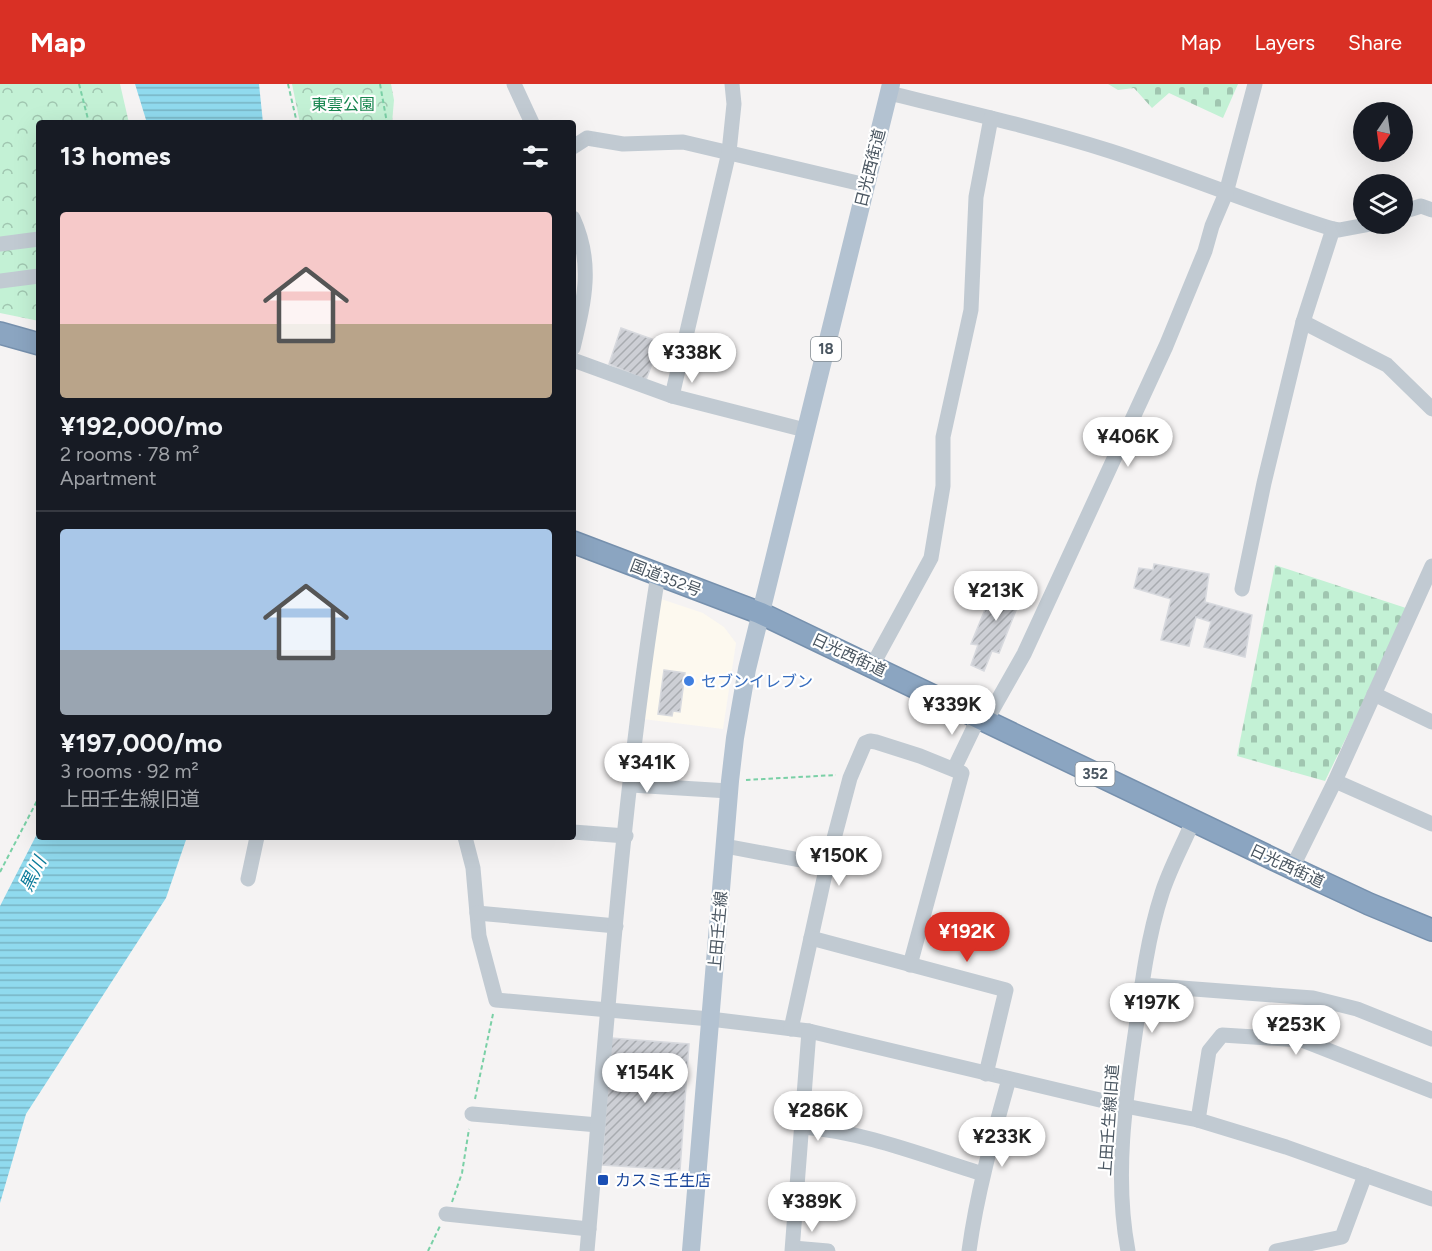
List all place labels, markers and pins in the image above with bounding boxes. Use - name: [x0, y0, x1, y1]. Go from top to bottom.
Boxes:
- pin: ¥338K: [650, 333, 734, 384]
- pin: ¥406K: [1086, 417, 1170, 468]
- pin: ¥213K: [954, 571, 1038, 622]
- place label: セブンイレブン: [701, 672, 813, 691]
- marker: セブンイレブン: [682, 674, 696, 688]
- pin: ¥339K: [910, 685, 994, 736]
- pin: ¥341K: [605, 743, 689, 794]
- pin: ¥150K: [797, 836, 881, 887]
- pin: ¥192K: [925, 912, 1009, 963]
- pin: ¥197K: [1110, 983, 1194, 1034]
- pin: ¥253K: [1254, 1005, 1338, 1056]
- pin: ¥154K: [603, 1053, 687, 1104]
- pin: ¥286K: [776, 1091, 860, 1142]
- pin: ¥233K: [960, 1117, 1044, 1168]
- place label: カスミ壬生店: [615, 1171, 711, 1190]
- marker: カスミ壬生店: [596, 1173, 610, 1187]
- pin: ¥389K: [770, 1182, 854, 1233]

